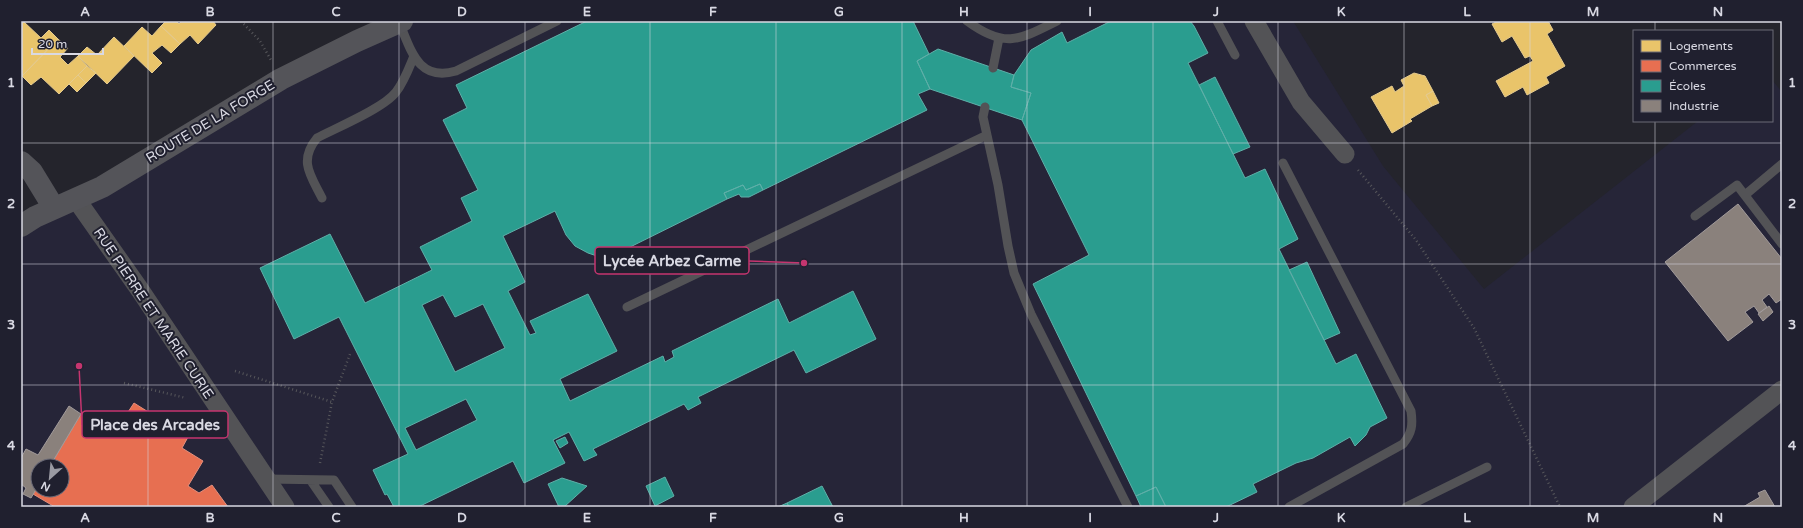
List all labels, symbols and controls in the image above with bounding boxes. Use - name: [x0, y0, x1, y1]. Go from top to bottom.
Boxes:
- text: A: [80, 4, 90, 20]
- text: B: [205, 4, 215, 20]
- text: C: [331, 4, 341, 20]
- text: D: [457, 4, 467, 20]
- text: E: [583, 4, 591, 20]
- text: F: [709, 4, 717, 20]
- text: G: [834, 4, 844, 20]
- text: H: [959, 4, 969, 20]
- text: I: [1088, 4, 1092, 20]
- text: J: [1212, 4, 1219, 20]
- text: K: [1337, 4, 1346, 20]
- text: L: [1463, 4, 1471, 20]
- text: M: [1587, 4, 1599, 20]
- text: N: [1713, 4, 1723, 20]
- scale bar: [32, 30, 103, 56]
- legend: [1633, 30, 1773, 122]
- text: 20 m: [38, 37, 67, 51]
- text: Logements: [1669, 39, 1733, 53]
- text: Commerces: [1669, 59, 1737, 73]
- text: 1: [7, 75, 15, 91]
- text: 1: [1788, 75, 1796, 91]
- street label: ROUTE DE LA FORGE: [143, 76, 278, 167]
- text: Écoles: [1669, 79, 1706, 93]
- text: Industrie: [1669, 99, 1719, 113]
- text: 2: [7, 196, 15, 212]
- text: 2: [1788, 196, 1796, 212]
- street label: RUE PIERRE ET MARIE CURIE: [90, 224, 217, 402]
- callout: Lycée Arbez Carme: [595, 247, 749, 274]
- text: Lycée Arbez Carme: [603, 252, 742, 271]
- text: 3: [7, 317, 15, 333]
- text: 3: [1788, 317, 1796, 333]
- callout: Place des Arcades: [82, 411, 228, 438]
- text: Place des Arcades: [90, 416, 220, 434]
- text: 4: [7, 438, 16, 454]
- text: 4: [1788, 438, 1797, 454]
- north arrow: [30, 458, 70, 498]
- text: N: [39, 479, 53, 494]
- text: A: [80, 510, 90, 526]
- text: B: [205, 510, 215, 526]
- text: C: [331, 510, 341, 526]
- text: D: [457, 510, 467, 526]
- text: E: [583, 510, 591, 526]
- text: F: [709, 510, 717, 526]
- text: G: [834, 510, 844, 526]
- text: H: [959, 510, 969, 526]
- text: I: [1088, 510, 1092, 526]
- text: J: [1212, 510, 1219, 526]
- text: K: [1337, 510, 1346, 526]
- text: L: [1463, 510, 1471, 526]
- text: M: [1587, 510, 1599, 526]
- text: N: [1713, 510, 1723, 526]

